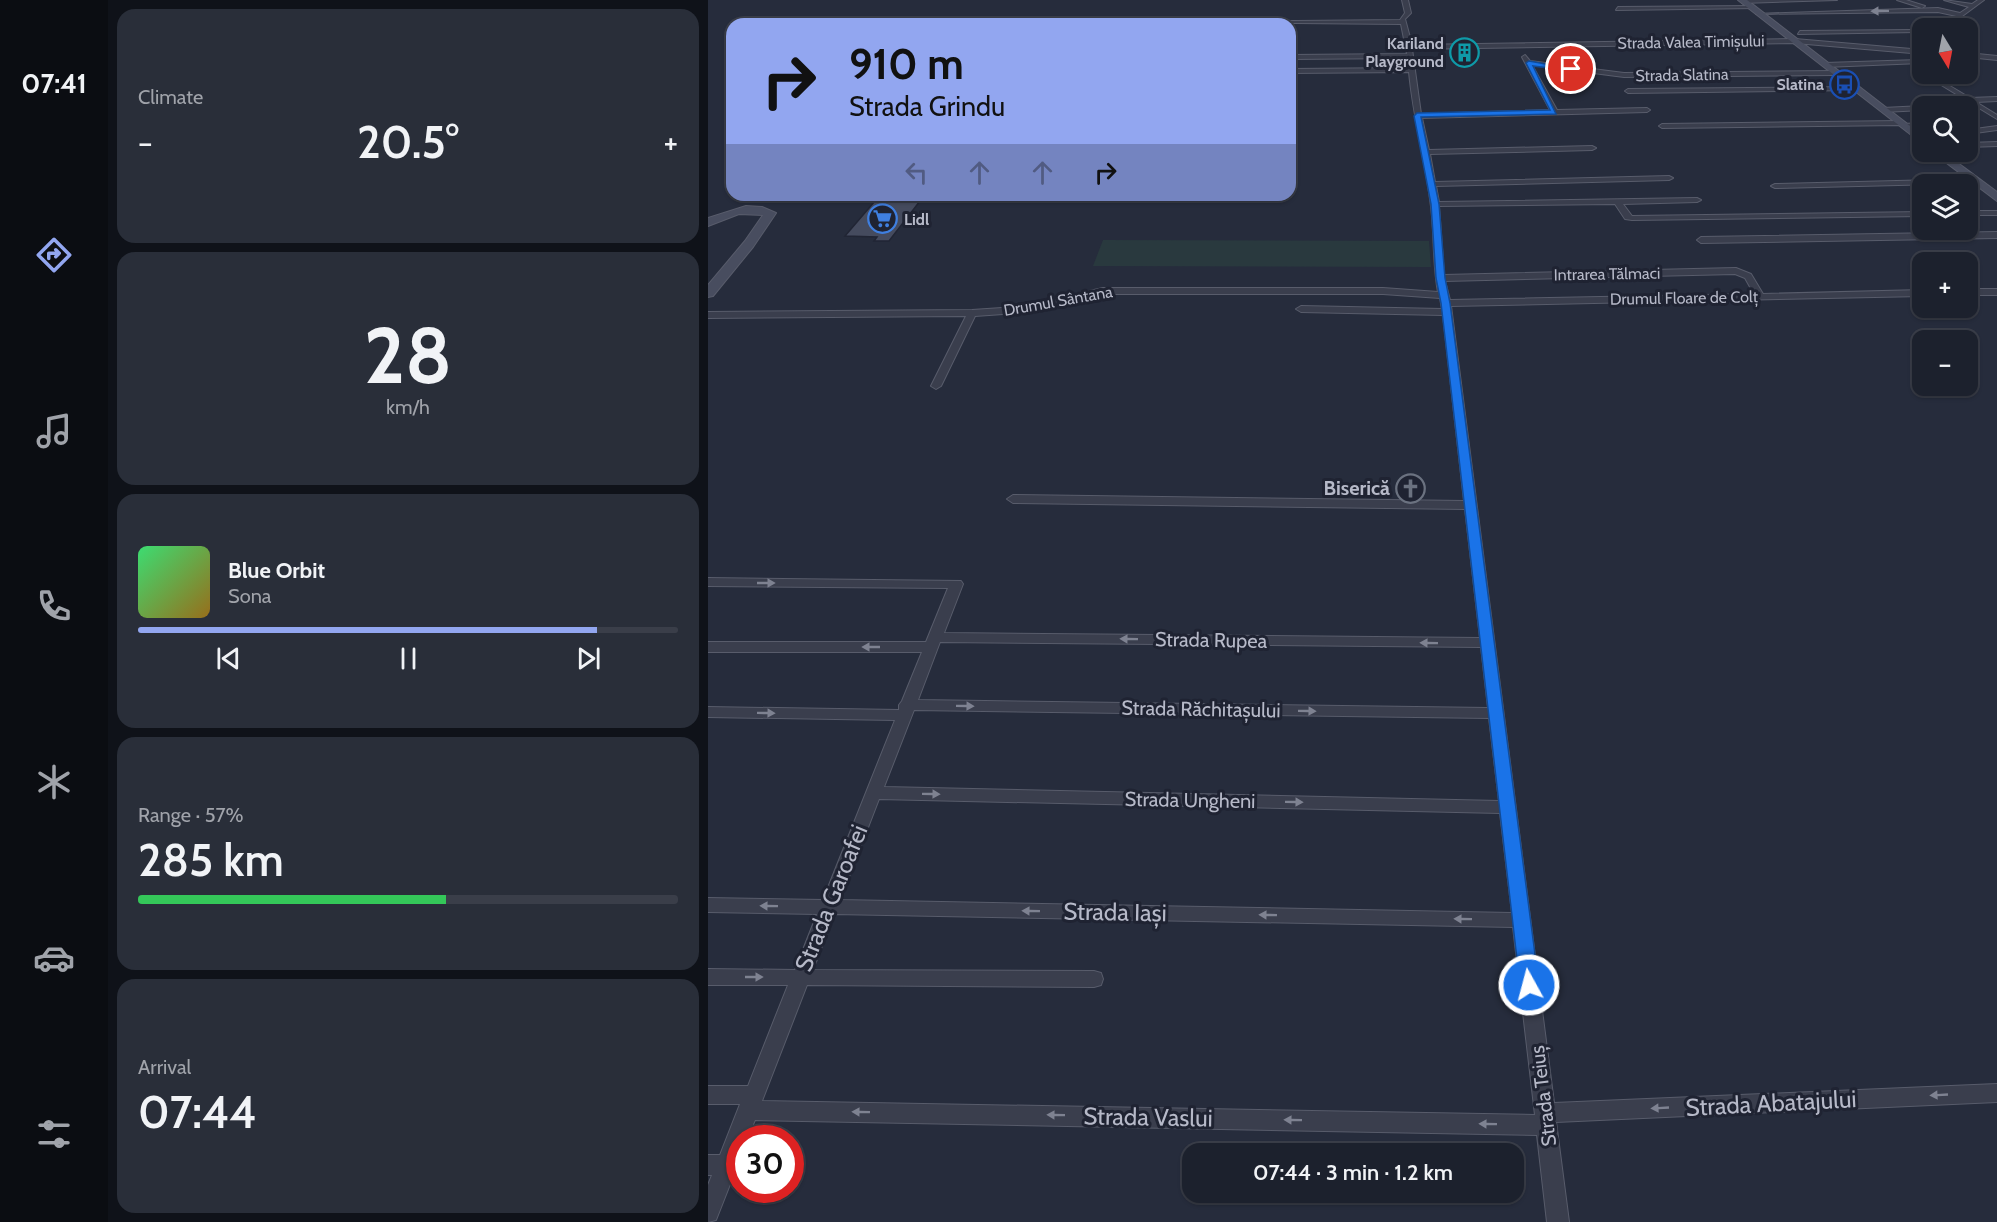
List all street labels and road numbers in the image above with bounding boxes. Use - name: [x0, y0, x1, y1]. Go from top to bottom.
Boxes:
- street label: Strada Valea Timișului: [1617, 31, 1765, 54]
- street label: Strada Slatina: [1635, 65, 1729, 85]
- street label: Intrarea Tălmaci: [1554, 264, 1660, 284]
- street label: Drumul Sântana: [1002, 282, 1114, 320]
- street label: Drumul Floare de Colț: [1610, 287, 1759, 310]
- street label: Strada Rupea: [1155, 627, 1268, 653]
- street label: Strada Răchitașului: [1121, 696, 1281, 723]
- street label: Strada Ungheni: [1124, 787, 1256, 813]
- street label: Strada Garoafei: [788, 820, 874, 976]
- street label: Strada Iași: [1063, 897, 1167, 928]
- street label: Strada Teiuș: [1525, 1044, 1562, 1148]
- street label: Strada Abatajului: [1685, 1084, 1857, 1122]
- street label: Strada Vaslui: [1083, 1101, 1213, 1133]

